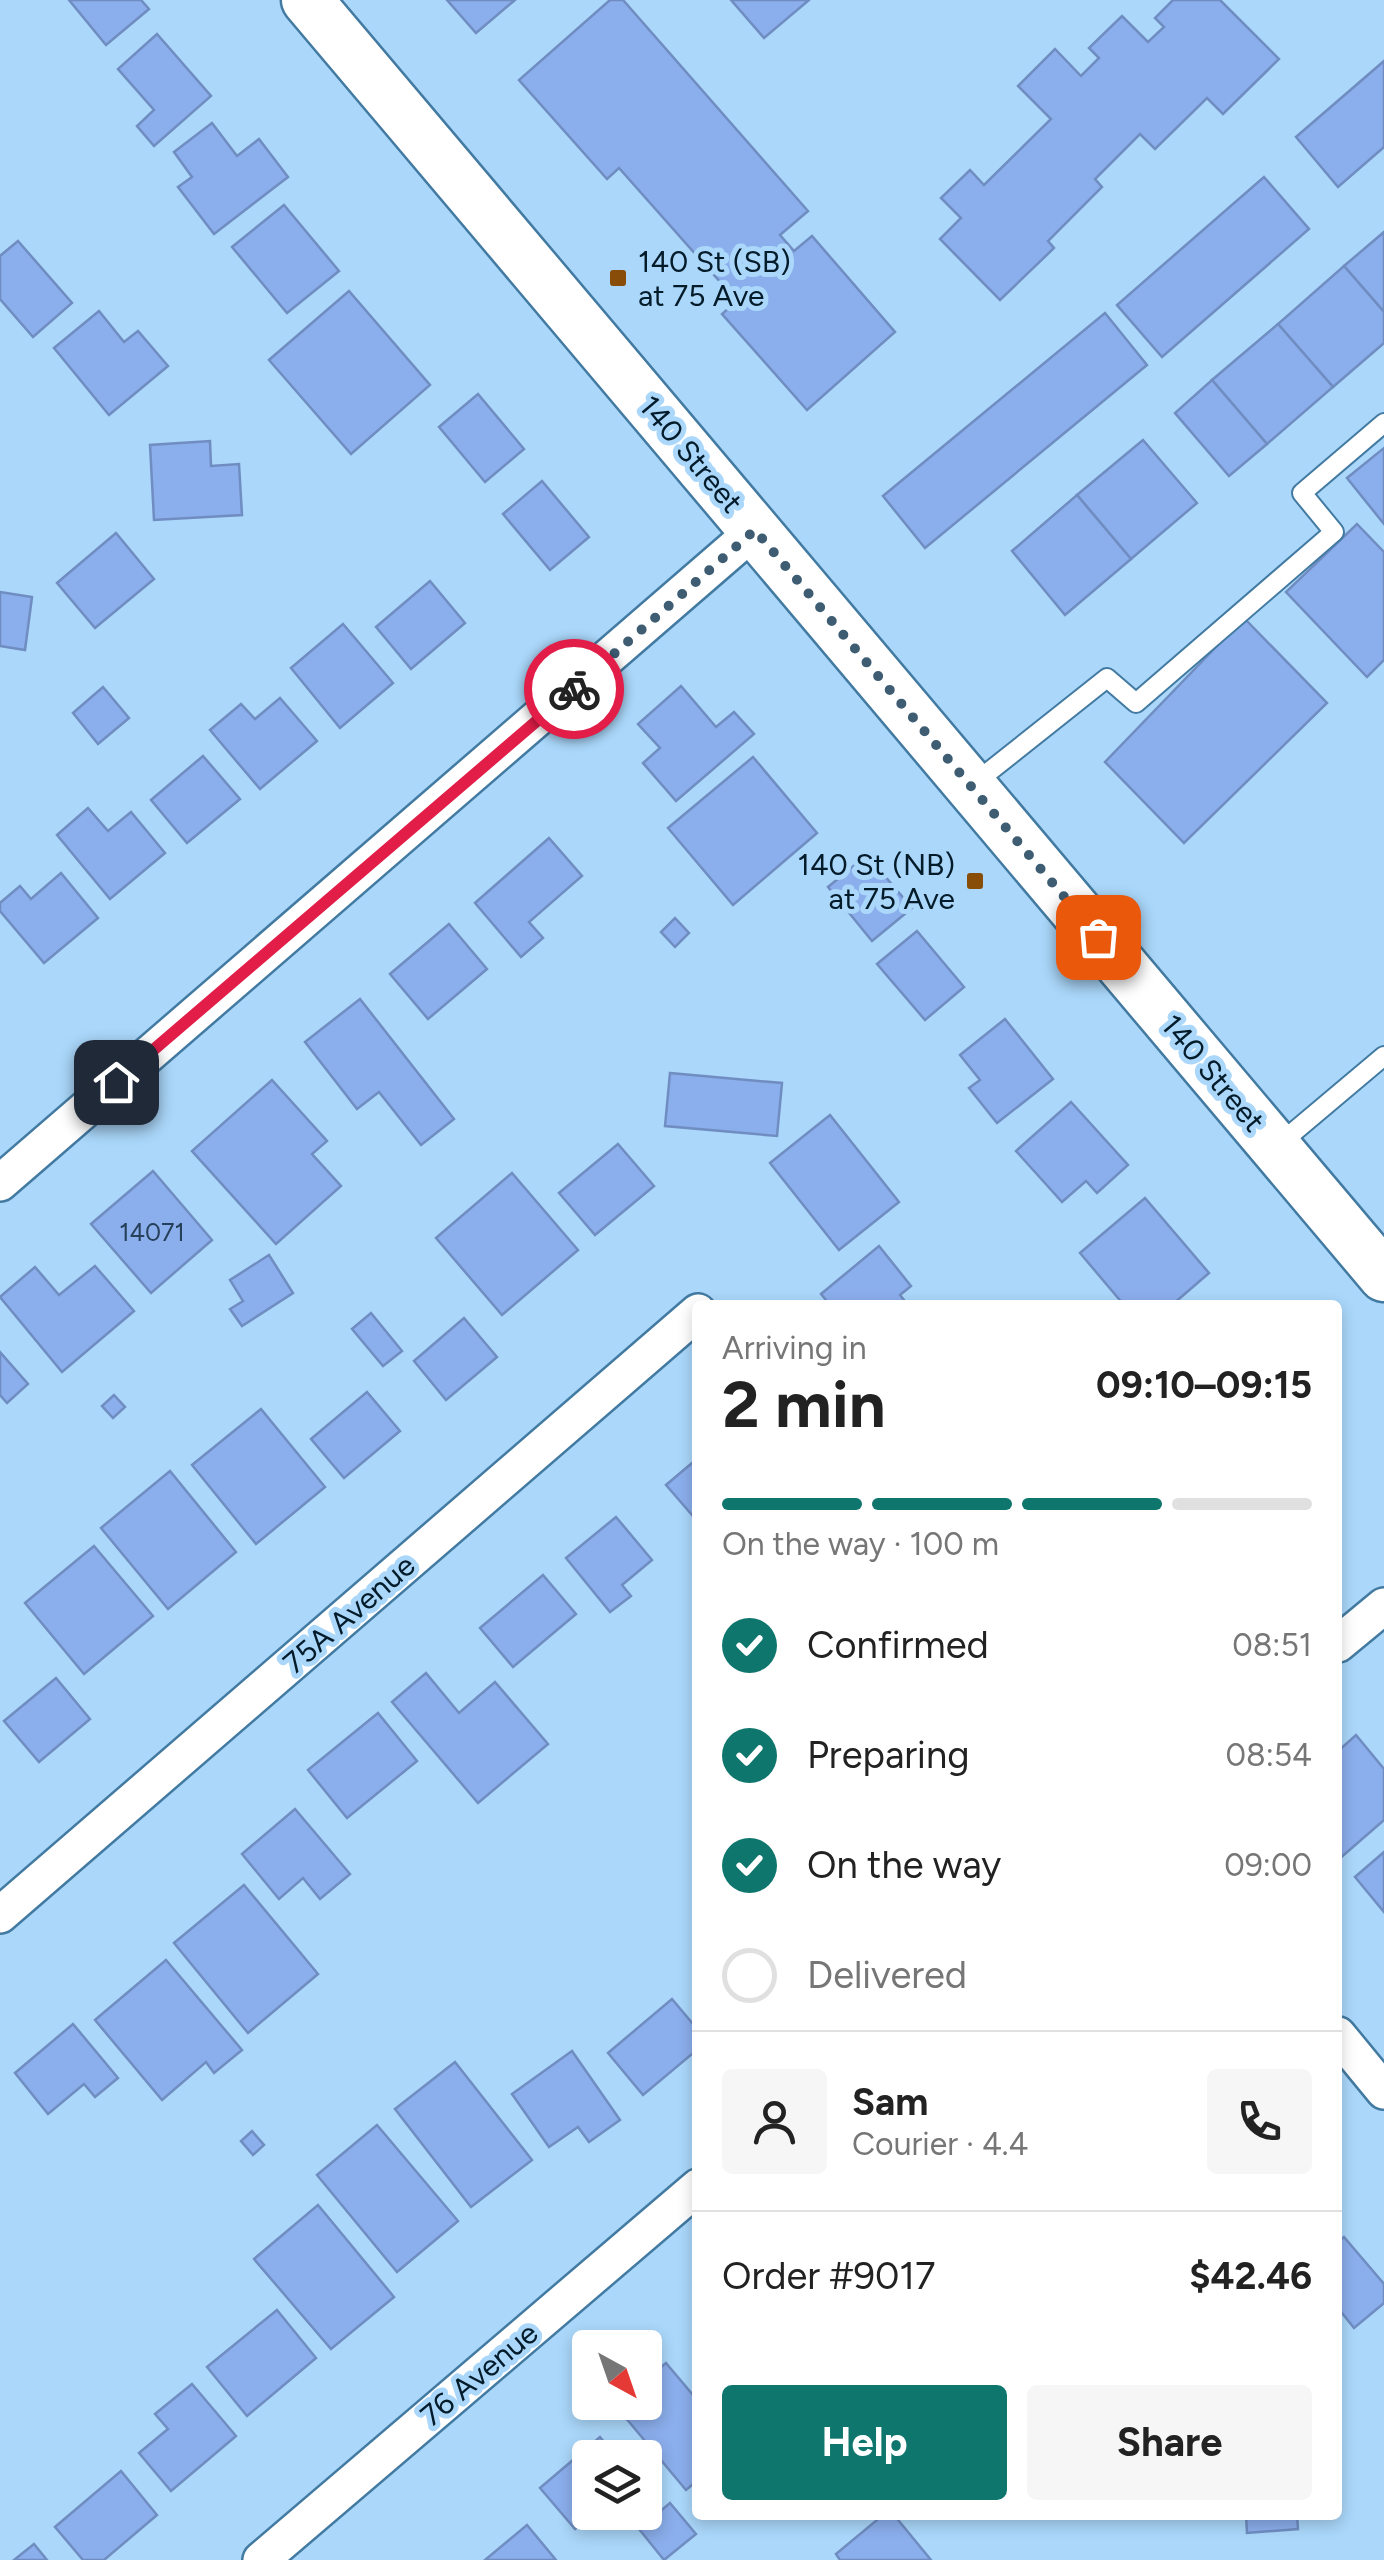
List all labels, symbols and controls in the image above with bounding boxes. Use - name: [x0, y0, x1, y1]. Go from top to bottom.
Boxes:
- place label: 140 St (SB) at 75 Ave: [638, 243, 791, 314]
- marker: 140 St (SB) at 75 Ave: [607, 267, 629, 289]
- street label: 140 Street: [631, 388, 751, 520]
- courier: [524, 639, 624, 739]
- icon: bike: [547, 662, 602, 717]
- place label: 140 St (NB) at 75 Ave: [798, 846, 955, 917]
- marker: 140 St (NB) at 75 Ave: [964, 870, 986, 892]
- pin: [1056, 895, 1141, 980]
- icon: bag: [1071, 910, 1126, 965]
- street label: 140 Street: [1153, 1007, 1273, 1139]
- pin: [74, 1040, 159, 1125]
- icon: home: [89, 1055, 144, 1110]
- house number: 14071: [119, 1217, 185, 1247]
- text: Arriving in: [722, 1329, 867, 1367]
- text: 09:10–09:15: [1096, 1362, 1312, 1408]
- text: 2 min: [722, 1365, 886, 1443]
- text: On the way · 100 m: [722, 1525, 999, 1563]
- street label: 75A Avenue: [276, 1547, 422, 1681]
- icon: check: [722, 1618, 777, 1673]
- text: Confirmed: [807, 1622, 989, 1668]
- text: 08:51: [1232, 1626, 1312, 1664]
- icon: check: [722, 1728, 777, 1783]
- text: Preparing: [807, 1732, 969, 1778]
- text: 08:54: [1225, 1736, 1312, 1774]
- icon: check: [722, 1838, 777, 1893]
- text: On the way: [807, 1842, 1001, 1888]
- text: 09:00: [1224, 1846, 1312, 1884]
- text: Delivered: [807, 1952, 967, 1998]
- button: person: [722, 2069, 827, 2174]
- button: phone: [1207, 2069, 1312, 2174]
- text: Sam: [852, 2079, 928, 2125]
- text: Courier · 4.4: [852, 2125, 1028, 2163]
- text: Order #9017: [722, 2253, 935, 2299]
- text: $42.46: [1189, 2253, 1312, 2299]
- street label: 76 Avenue: [413, 2314, 545, 2434]
- north arrow: [572, 2330, 662, 2420]
- map controls: [572, 2330, 662, 2530]
- button: Help: [722, 2385, 1007, 2500]
- button: Share: [1027, 2385, 1312, 2500]
- button: layers: [572, 2440, 662, 2530]

